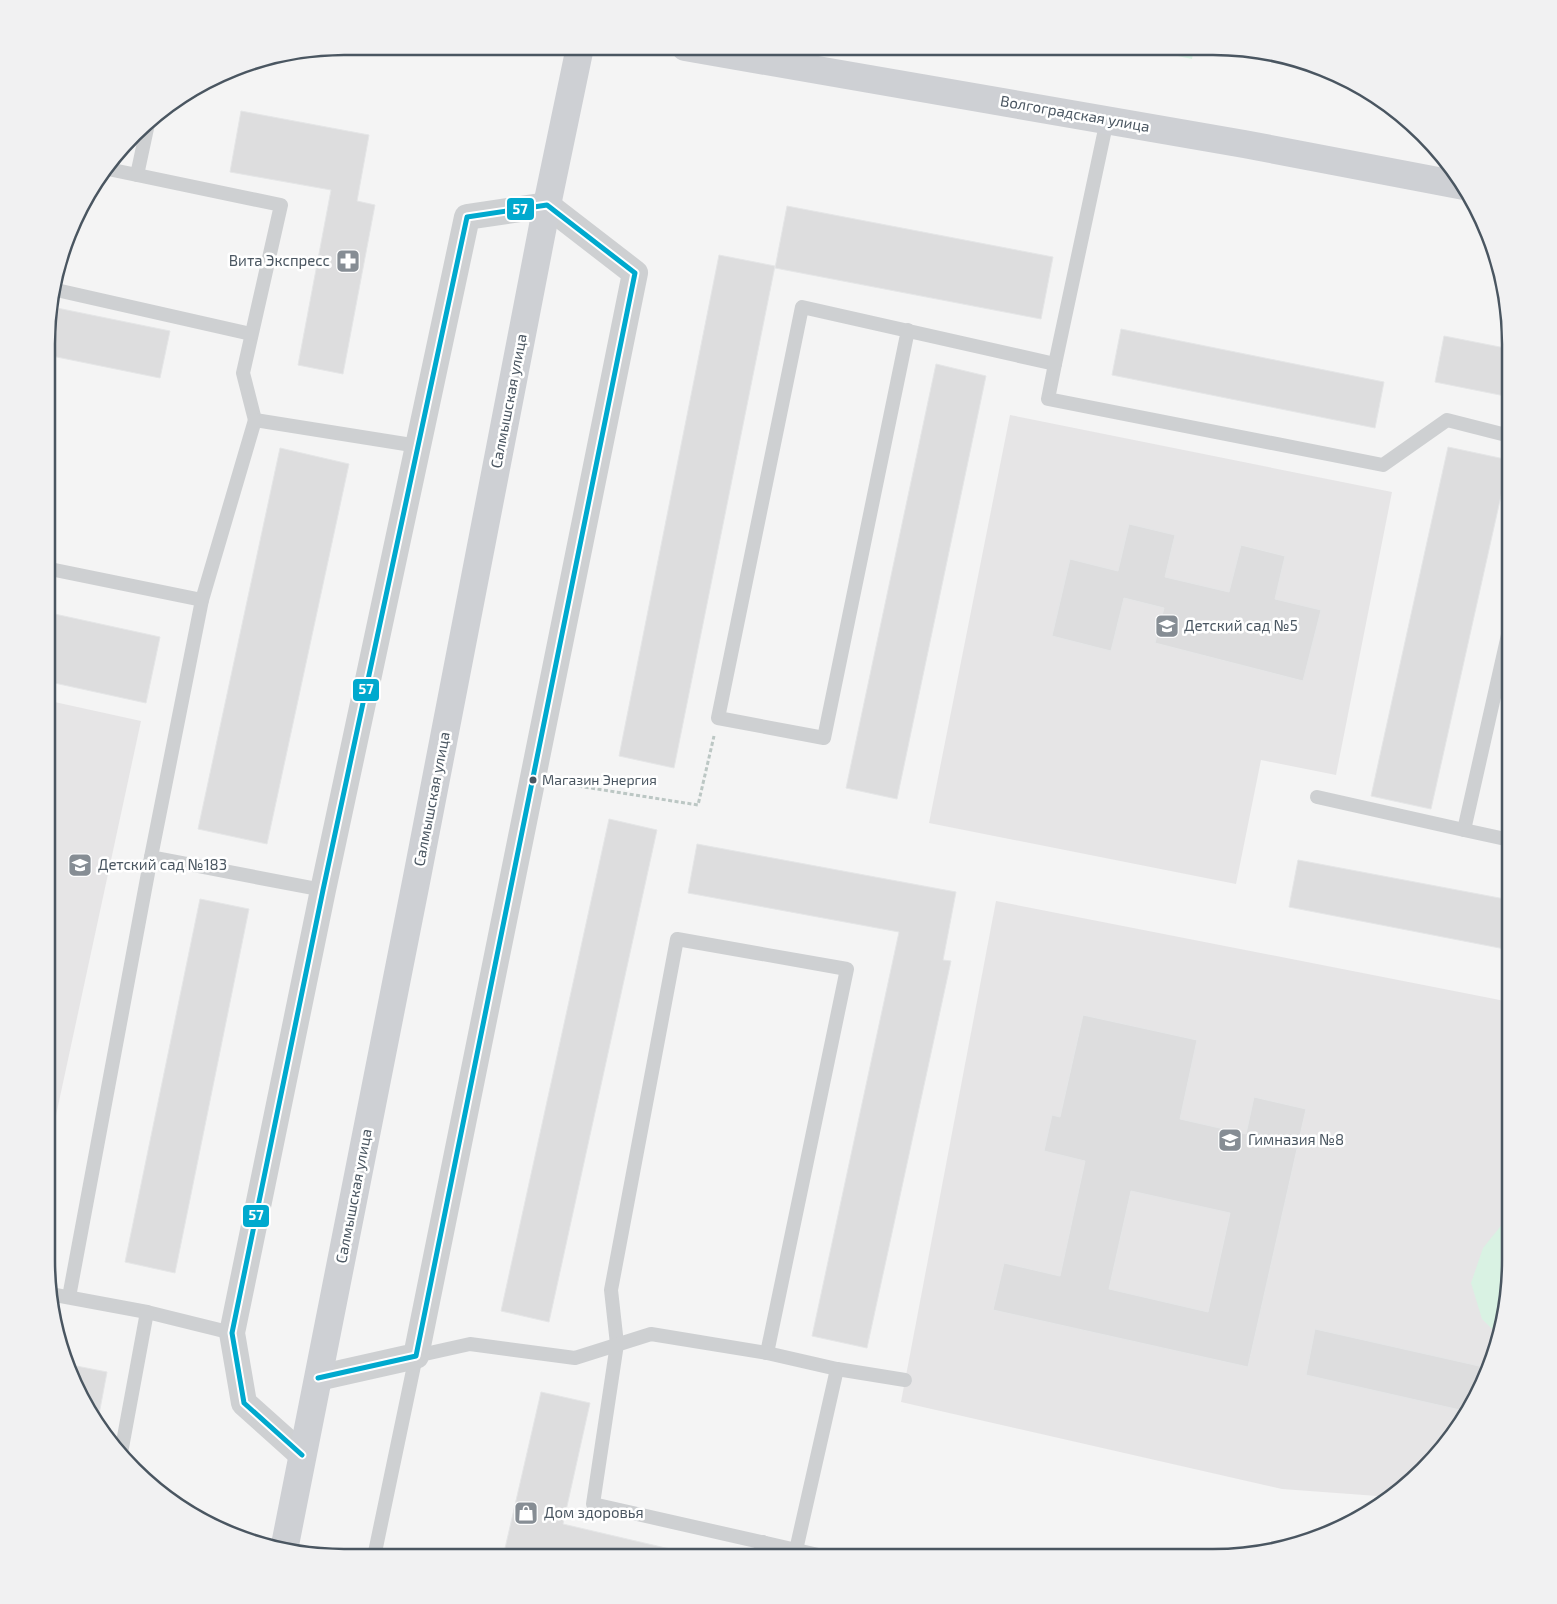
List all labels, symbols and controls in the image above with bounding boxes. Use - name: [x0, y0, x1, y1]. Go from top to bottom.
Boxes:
- street label: Волгоградская улица: [999, 91, 1151, 136]
- line badge: 57: [506, 197, 535, 221]
- text: 57: [512, 200, 528, 217]
- pharmacy icon: Вита Экспресс: [335, 248, 361, 274]
- place label: Вита Экспресс: [229, 251, 330, 269]
- street label: Салмышская улица: [486, 332, 531, 470]
- school or university icon: Детский сад №5: [1154, 613, 1180, 639]
- place label: Детский сад №5: [1184, 616, 1298, 634]
- line badge: 57: [352, 678, 380, 702]
- text: 57: [358, 680, 374, 697]
- street label: Салмышская улица: [409, 730, 454, 868]
- place label: Магазин Энергия: [542, 771, 657, 788]
- marker: Магазин Энергия: [528, 775, 538, 785]
- school or university icon: Детский сад №183: [67, 852, 93, 878]
- place label: Детский сад №183: [98, 855, 227, 873]
- street label: Салмышская улица: [331, 1127, 376, 1265]
- school or university icon: Гимназия №8: [1217, 1127, 1243, 1153]
- place label: Гимназия №8: [1248, 1130, 1344, 1148]
- line badge: 57: [242, 1204, 270, 1228]
- text: 57: [248, 1206, 264, 1223]
- shop icon: Дом здоровья: [513, 1500, 539, 1526]
- place label: Дом здоровья: [544, 1503, 644, 1521]

